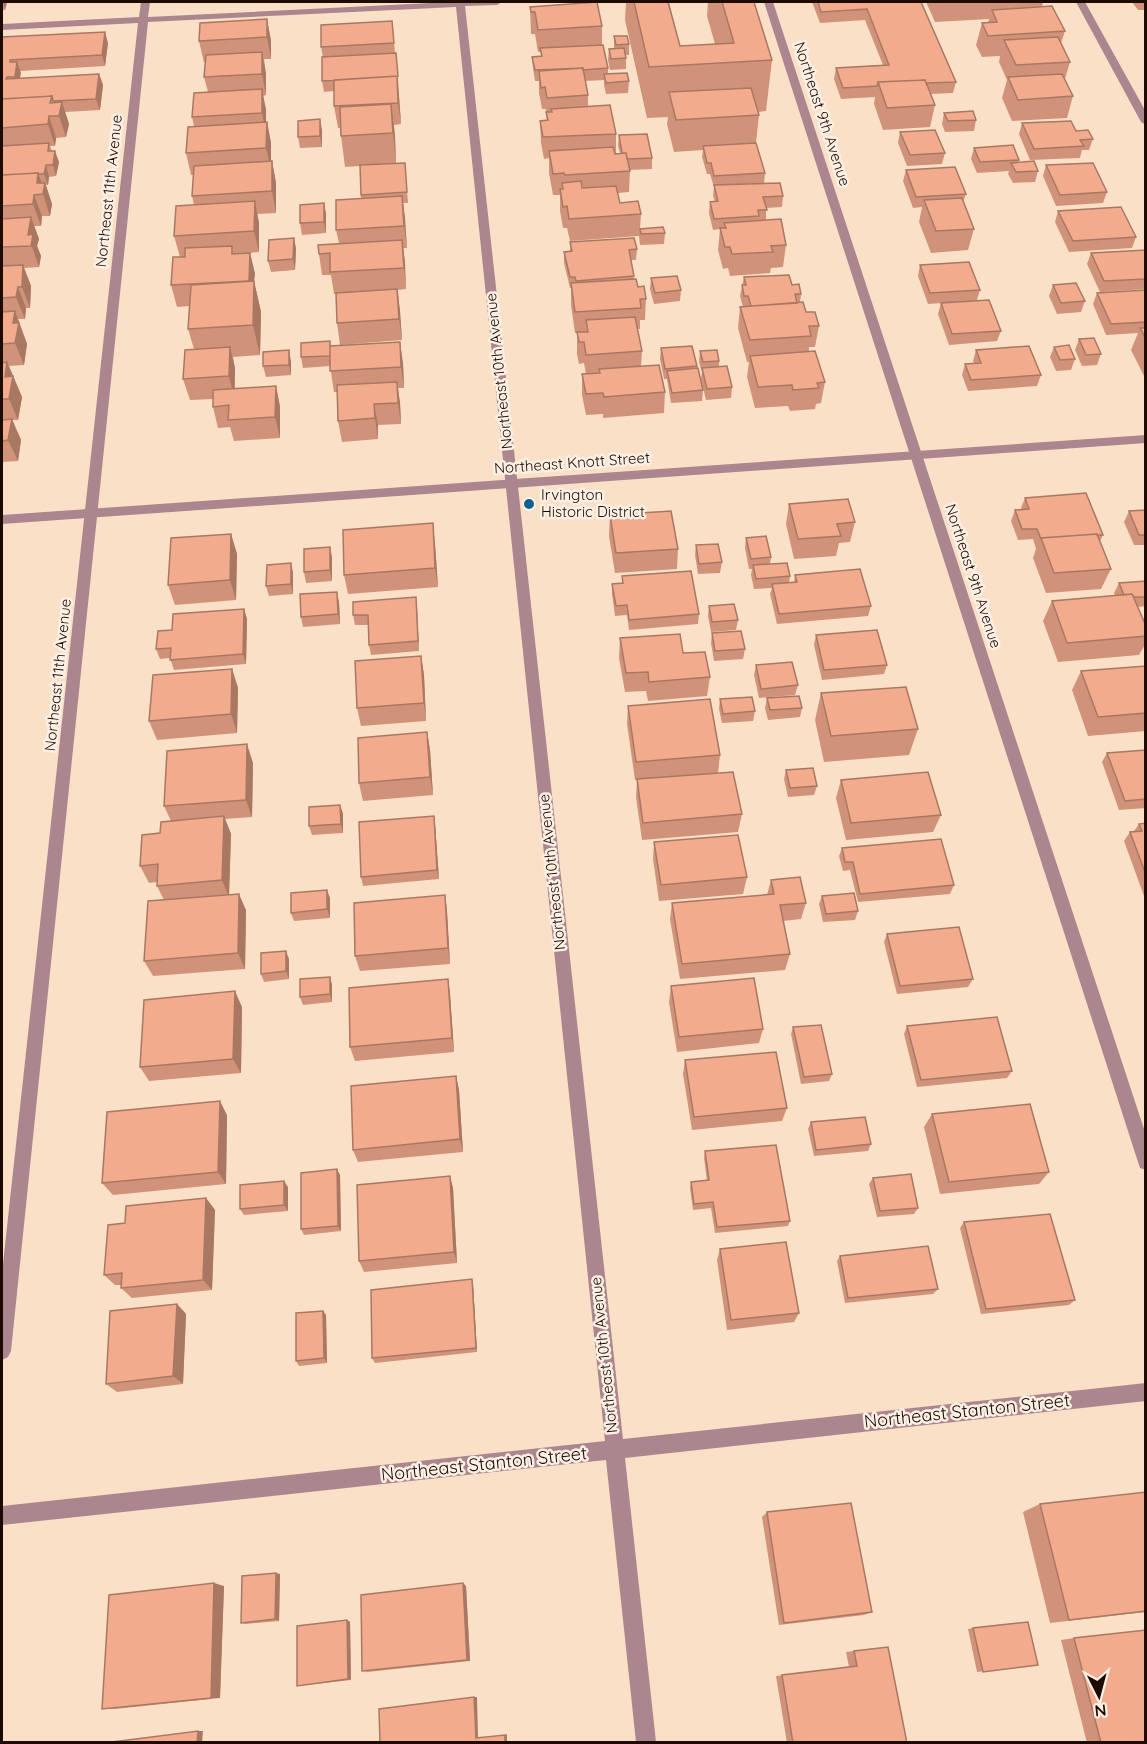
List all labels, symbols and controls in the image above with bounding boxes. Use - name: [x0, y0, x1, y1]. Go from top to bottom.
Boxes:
- street label: Northeast 9th Avenue: [790, 39, 855, 188]
- street label: Northeast 11th Avenue: [91, 114, 126, 268]
- street label: Northeast 10th Avenue: [481, 292, 516, 450]
- street label: Northeast Knott Street: [493, 448, 651, 477]
- place label: Irvington Historic District: [541, 485, 645, 521]
- marker: Irvington Historic District: [522, 497, 536, 511]
- street label: Northeast 9th Avenue: [941, 501, 1006, 650]
- street label: Northeast 11th Avenue: [40, 598, 75, 752]
- street label: Northeast 10th Avenue: [534, 793, 569, 951]
- street label: Northeast 10th Avenue: [586, 1276, 621, 1434]
- street label: Northeast Stanton Street: [863, 1388, 1071, 1433]
- street label: Northeast Stanton Street: [380, 1441, 588, 1486]
- north arrow: [1069, 1666, 1129, 1726]
- text: N: [1094, 1700, 1107, 1721]

